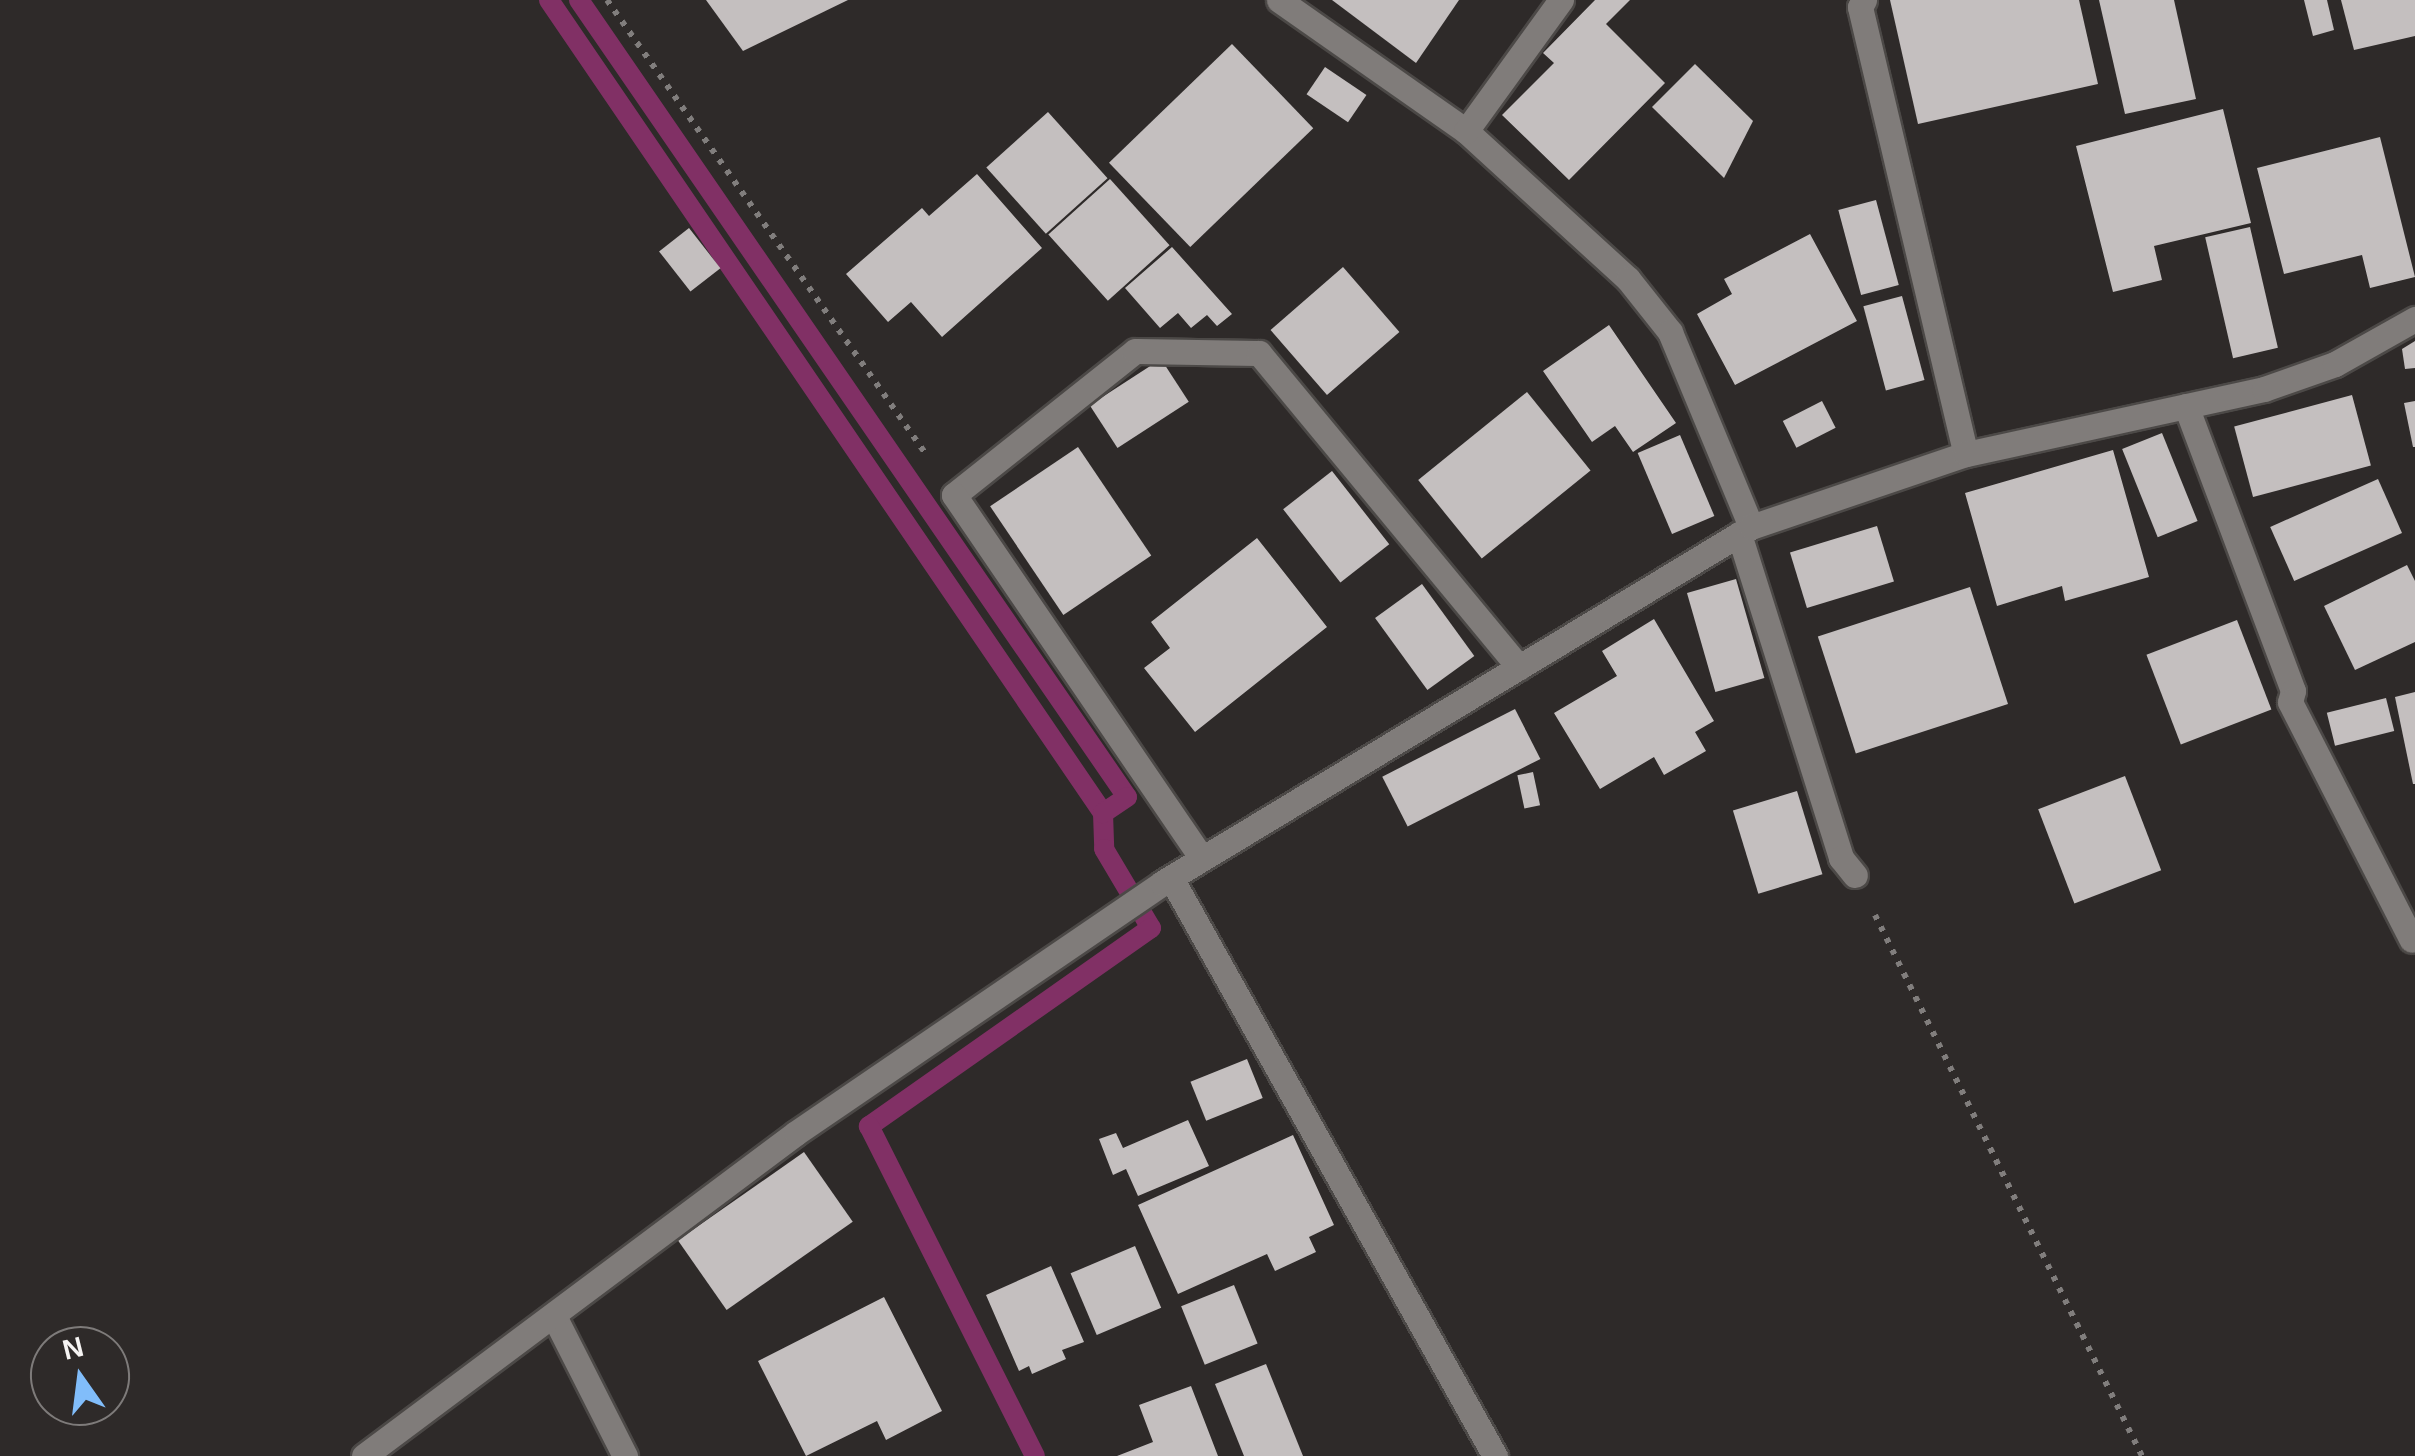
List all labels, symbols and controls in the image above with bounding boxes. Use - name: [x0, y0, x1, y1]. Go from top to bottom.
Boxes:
- north arrow: [30, 1326, 130, 1426]
- text: N: [60, 1331, 87, 1366]

